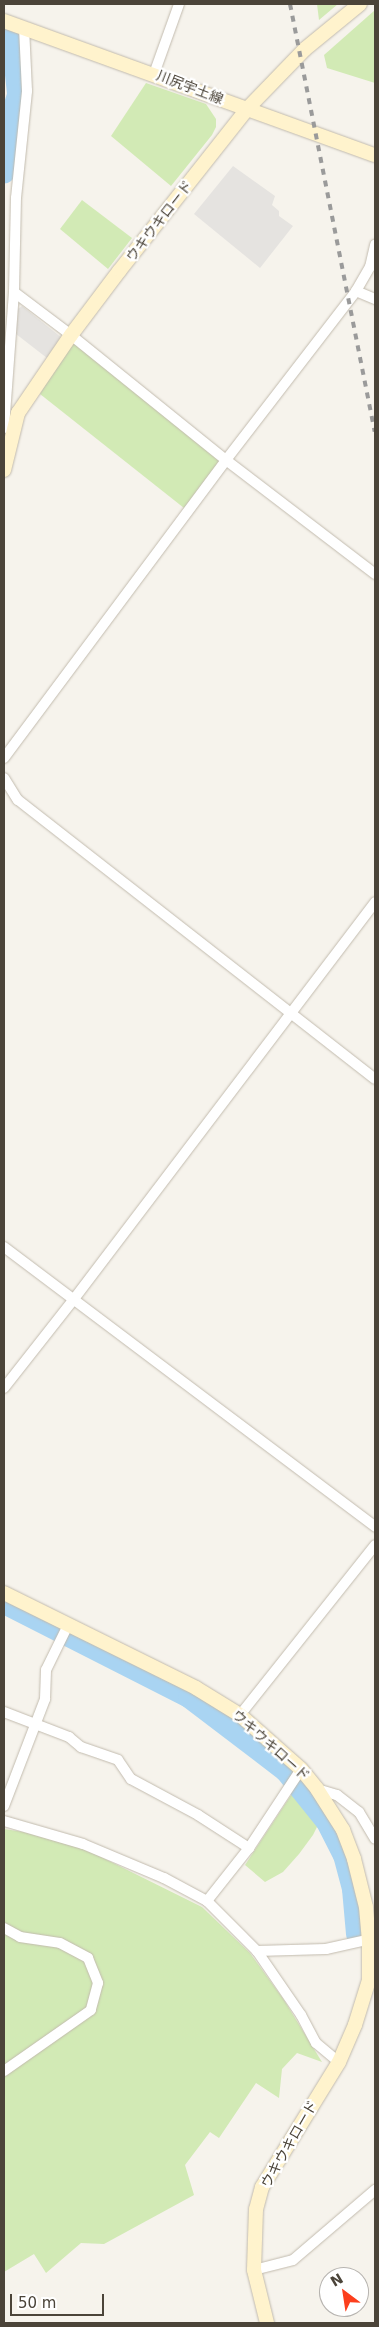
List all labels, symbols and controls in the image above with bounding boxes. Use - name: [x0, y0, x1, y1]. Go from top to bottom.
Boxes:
- street label: 川尻宇土線: [154, 67, 226, 107]
- street label: ウキウキロード: [122, 177, 196, 265]
- street label: ウキウキロード: [229, 1706, 313, 1784]
- street label: ウキウキロード: [257, 2097, 321, 2191]
- north arrow: [319, 2267, 369, 2317]
- text: N: [328, 2270, 346, 2290]
- scale bar: [12, 2284, 106, 2316]
- text: 50 m: [18, 2294, 56, 2312]

